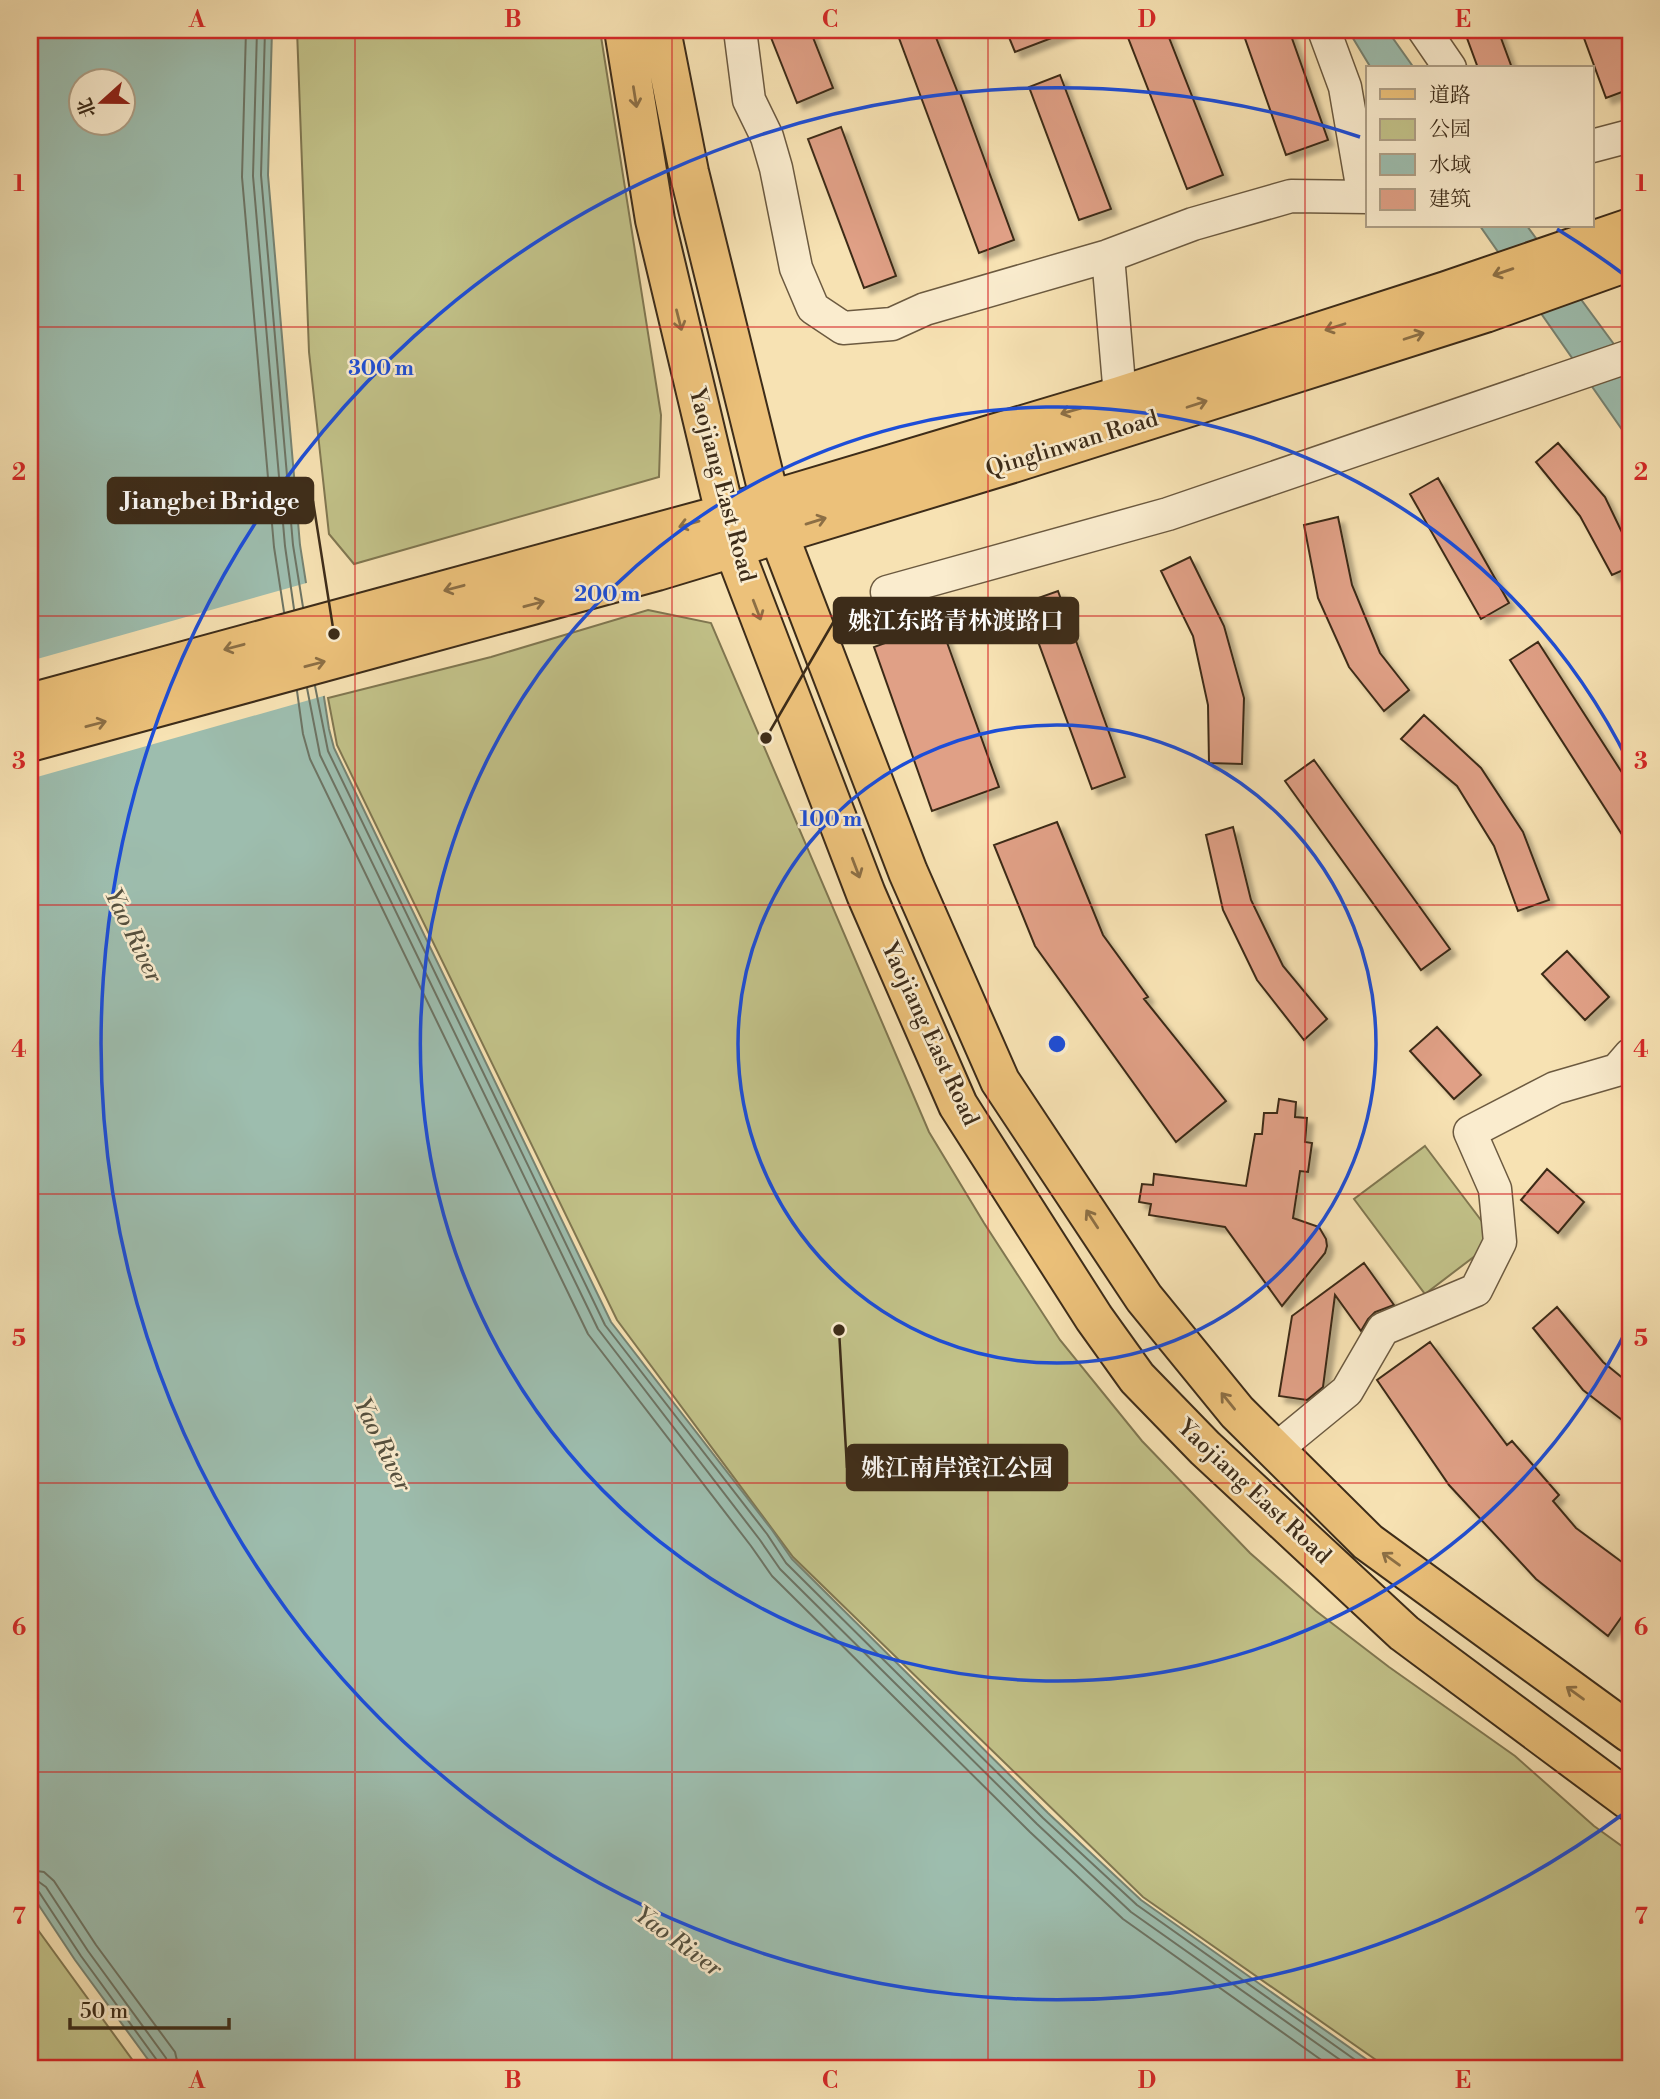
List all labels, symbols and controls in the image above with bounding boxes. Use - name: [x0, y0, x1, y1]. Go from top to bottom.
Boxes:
- text: A: [188, 6, 206, 34]
- text: B: [504, 6, 522, 34]
- text: C: [822, 6, 838, 34]
- text: D: [1138, 6, 1156, 34]
- text: E: [1455, 6, 1471, 34]
- north arrow: [66, 66, 136, 136]
- legend: [1366, 66, 1594, 228]
- text: 道路: [1429, 83, 1471, 109]
- one-way arrow: [629, 85, 642, 108]
- text: 北: [72, 95, 102, 121]
- text: 公园: [1429, 117, 1471, 143]
- text: 水域: [1429, 153, 1471, 179]
- text: 1: [13, 170, 25, 198]
- text: 1: [1635, 170, 1647, 198]
- text: 建筑: [1429, 187, 1471, 213]
- one-way arrow: [1493, 267, 1515, 279]
- one-way arrow: [673, 308, 686, 331]
- one-way arrow: [1324, 322, 1346, 334]
- one-way arrow: [1403, 328, 1425, 341]
- text: 300 m: [348, 356, 414, 382]
- street label: Yaojiang East Road: [682, 384, 761, 585]
- one-way arrow: [1186, 397, 1208, 410]
- street label: Qinglinwan Road: [982, 404, 1162, 484]
- one-way arrow: [1060, 405, 1082, 418]
- text: 2: [12, 459, 26, 487]
- text: 2: [1634, 459, 1648, 487]
- callout: Jiangbei Bridge: [108, 478, 313, 523]
- text: Jiangbei Bridge: [119, 487, 300, 517]
- one-way arrow: [805, 514, 827, 527]
- one-way arrow: [678, 519, 700, 532]
- one-way arrow: [443, 582, 466, 595]
- text: 200 m: [574, 582, 640, 608]
- one-way arrow: [523, 597, 545, 610]
- callout: 姚江东路青林渡路口: [834, 598, 1078, 643]
- one-way arrow: [752, 599, 765, 621]
- text: 姚江东路青林渡路口: [848, 607, 1064, 637]
- one-way arrow: [223, 642, 245, 655]
- one-way arrow: [304, 657, 326, 670]
- one-way arrow: [84, 717, 106, 730]
- text: 3: [12, 748, 26, 776]
- text: 3: [1634, 748, 1648, 776]
- text: 100 m: [800, 807, 862, 833]
- one-way arrow: [851, 857, 864, 879]
- water label: Yao River: [97, 884, 169, 989]
- street label: Yaojiang East Road: [875, 937, 985, 1130]
- centre of rings: [1045, 1032, 1069, 1056]
- text: 4: [11, 1036, 27, 1064]
- text: 4: [1633, 1036, 1649, 1064]
- one-way arrow: [1084, 1210, 1099, 1229]
- text: 5: [12, 1325, 26, 1353]
- text: 5: [1634, 1325, 1648, 1353]
- water label: Yao River: [346, 1393, 418, 1498]
- one-way arrow: [1220, 1393, 1235, 1411]
- street label: Yaojiang East Road: [1171, 1413, 1337, 1570]
- callout: 姚江南岸滨江公园: [847, 1445, 1067, 1490]
- text: 姚江南岸滨江公园: [861, 1454, 1053, 1484]
- one-way arrow: [1382, 1552, 1401, 1566]
- text: 6: [12, 1614, 26, 1642]
- text: 6: [1634, 1614, 1648, 1642]
- one-way arrow: [1566, 1686, 1585, 1700]
- water label: Yao River: [628, 1900, 728, 1984]
- text: 7: [12, 1903, 26, 1931]
- text: 7: [1634, 1903, 1648, 1931]
- scale bar: [70, 1987, 229, 2031]
- text: 50 m: [80, 1999, 128, 2025]
- text: A: [188, 2067, 206, 2095]
- text: B: [504, 2067, 522, 2095]
- text: C: [822, 2067, 838, 2095]
- text: D: [1138, 2067, 1156, 2095]
- text: E: [1455, 2067, 1471, 2095]

